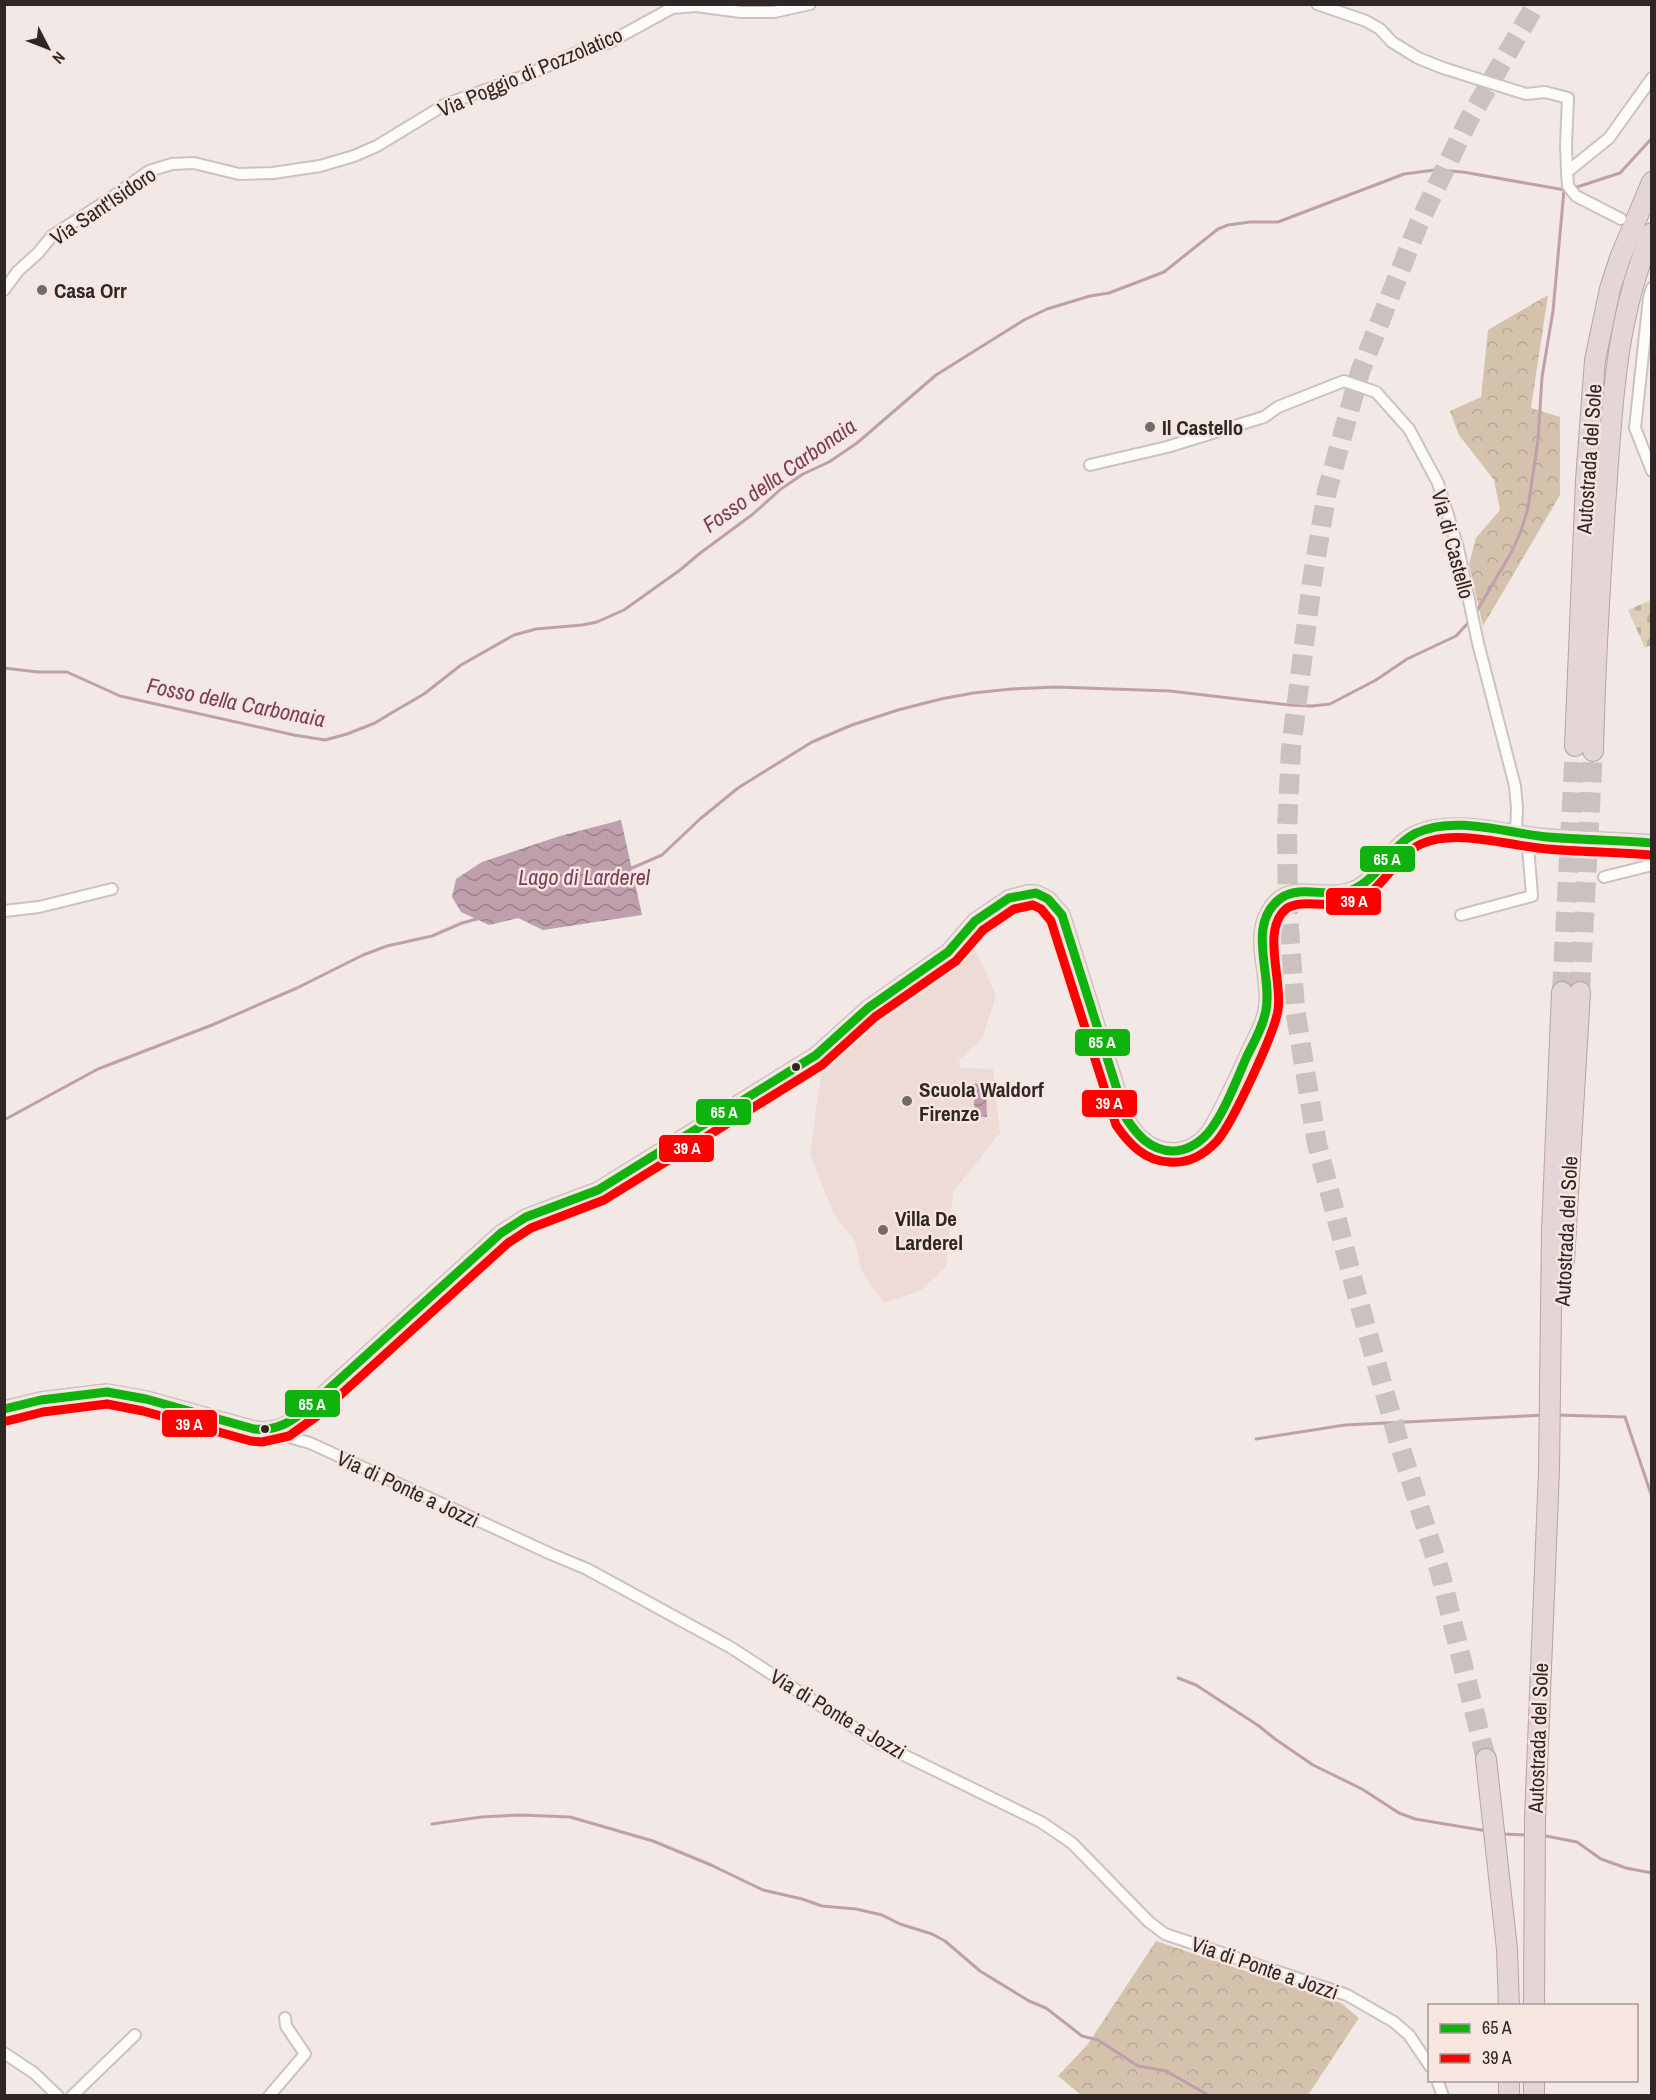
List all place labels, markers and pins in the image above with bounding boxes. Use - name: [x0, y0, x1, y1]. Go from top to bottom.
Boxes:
- place label: Casa Orr: [54, 276, 127, 305]
- marker: Casa Orr: [35, 283, 49, 297]
- place label: Il Castello: [1162, 413, 1243, 442]
- marker: Il Castello: [1143, 420, 1157, 434]
- unlabelled marker: [790, 1061, 802, 1073]
- place label: Scuola Waldorf Firenze: [919, 1075, 1044, 1128]
- marker: Scuola Waldorf Firenze: [900, 1094, 914, 1108]
- place label: Villa De Larderel: [895, 1204, 963, 1257]
- marker: Villa De Larderel: [876, 1223, 890, 1237]
- unlabelled marker: [259, 1423, 271, 1435]

